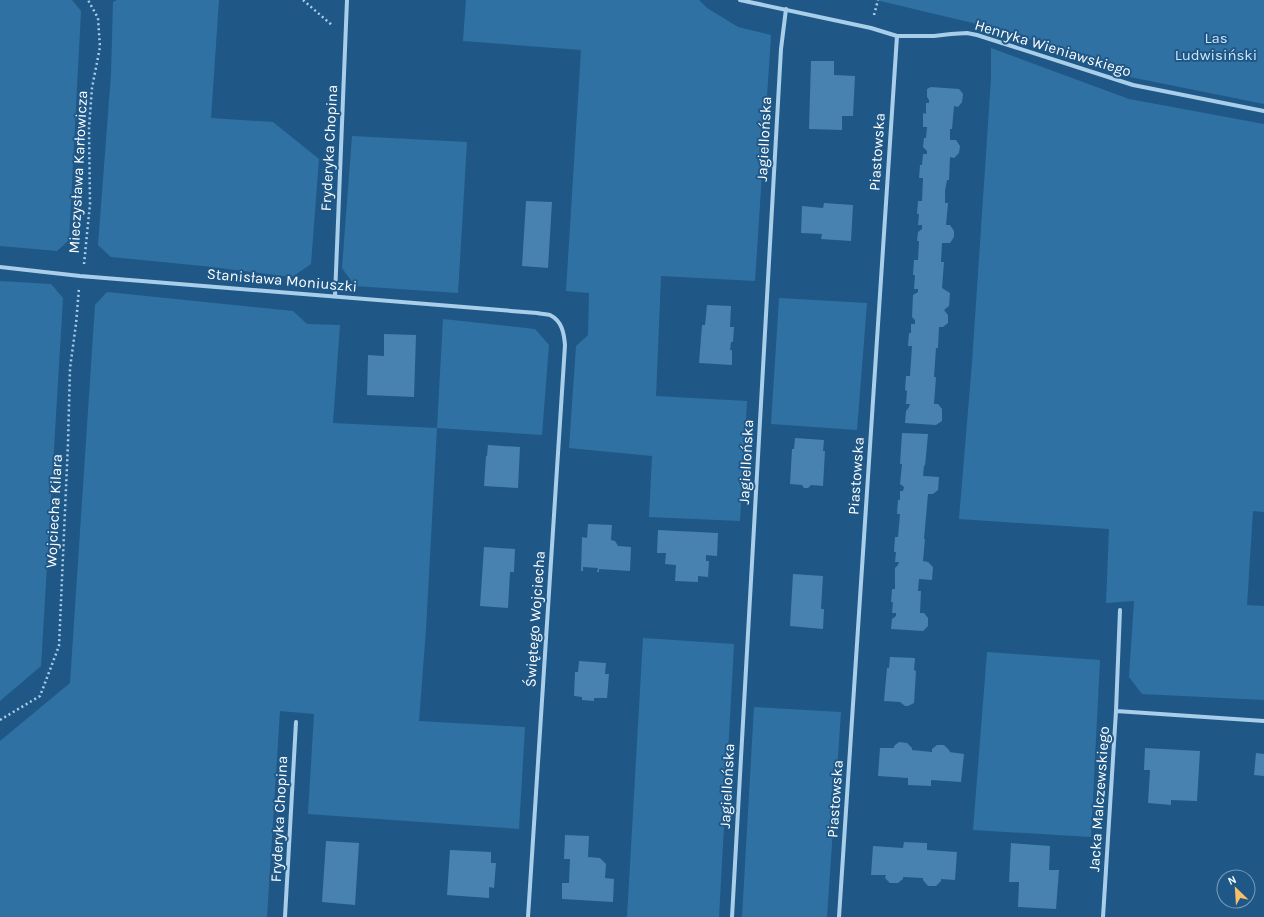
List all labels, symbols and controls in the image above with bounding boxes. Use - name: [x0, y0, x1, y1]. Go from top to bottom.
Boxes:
- street label: Henryka Wieniawskiego: [972, 16, 1134, 80]
- park label: Las Ludwisiński: [1175, 29, 1257, 64]
- street label: Fryderyka Chopina: [317, 84, 341, 212]
- street label: Mieczysława Karłowicza: [65, 90, 91, 254]
- street label: Jagiellońska: [753, 96, 775, 182]
- street label: Piastowska: [865, 112, 889, 192]
- street label: Stanisława Moniuszki: [206, 264, 358, 296]
- street label: Jagiellońska: [735, 419, 757, 505]
- street label: Piastowska: [844, 436, 868, 516]
- street label: Wojciecha Kilara: [42, 454, 66, 568]
- street label: Świętego Wojciecha: [521, 550, 549, 688]
- street label: Jacka Malczewskiego: [1085, 726, 1113, 872]
- street label: Jagiellońska: [716, 743, 738, 829]
- street label: Fryderyka Chopina: [267, 755, 291, 883]
- street label: Piastowska: [823, 759, 847, 839]
- north arrow: [1216, 869, 1256, 909]
- text: N: [1226, 873, 1238, 888]

